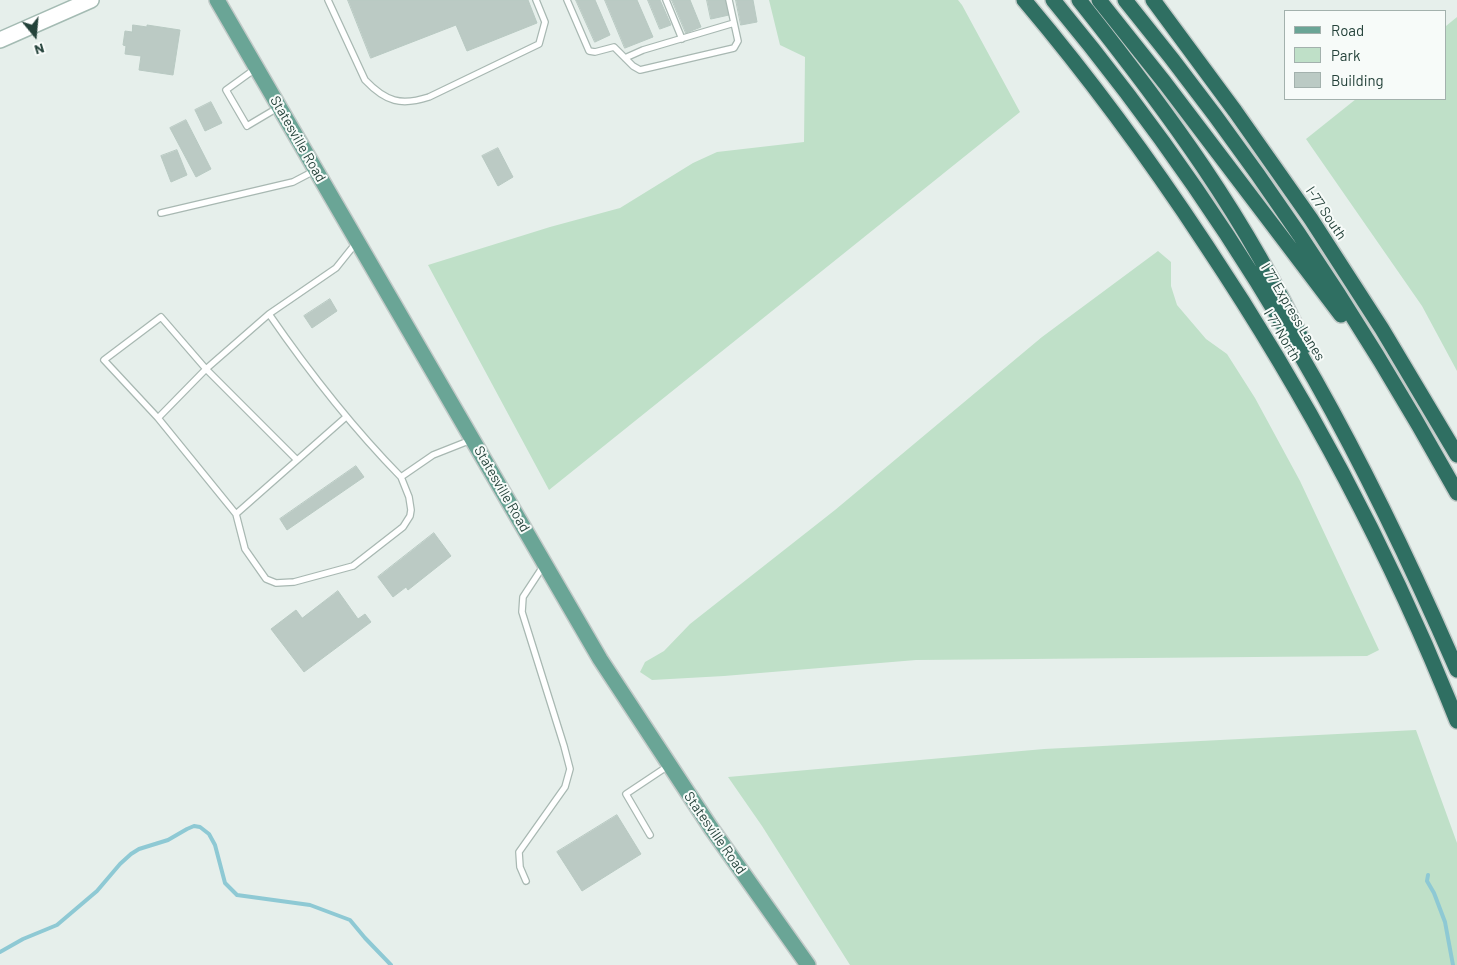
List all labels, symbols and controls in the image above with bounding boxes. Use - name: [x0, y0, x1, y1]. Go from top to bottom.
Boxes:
- north arrow: [10, 10, 60, 60]
- legend: [1284, 10, 1447, 100]
- text: Road: [1331, 21, 1364, 39]
- text: N: [33, 40, 46, 59]
- text: Park: [1331, 46, 1360, 64]
- text: Building: [1331, 71, 1384, 89]
- street label: Statesville Road: [267, 93, 329, 185]
- street label: I-77 South: [1302, 183, 1350, 243]
- street label: I 77 Express Lanes: [1257, 260, 1329, 364]
- street label: I 77 North: [1260, 306, 1304, 364]
- street label: Statesville Road: [471, 443, 533, 535]
- street label: Statesville Road: [680, 789, 750, 877]

